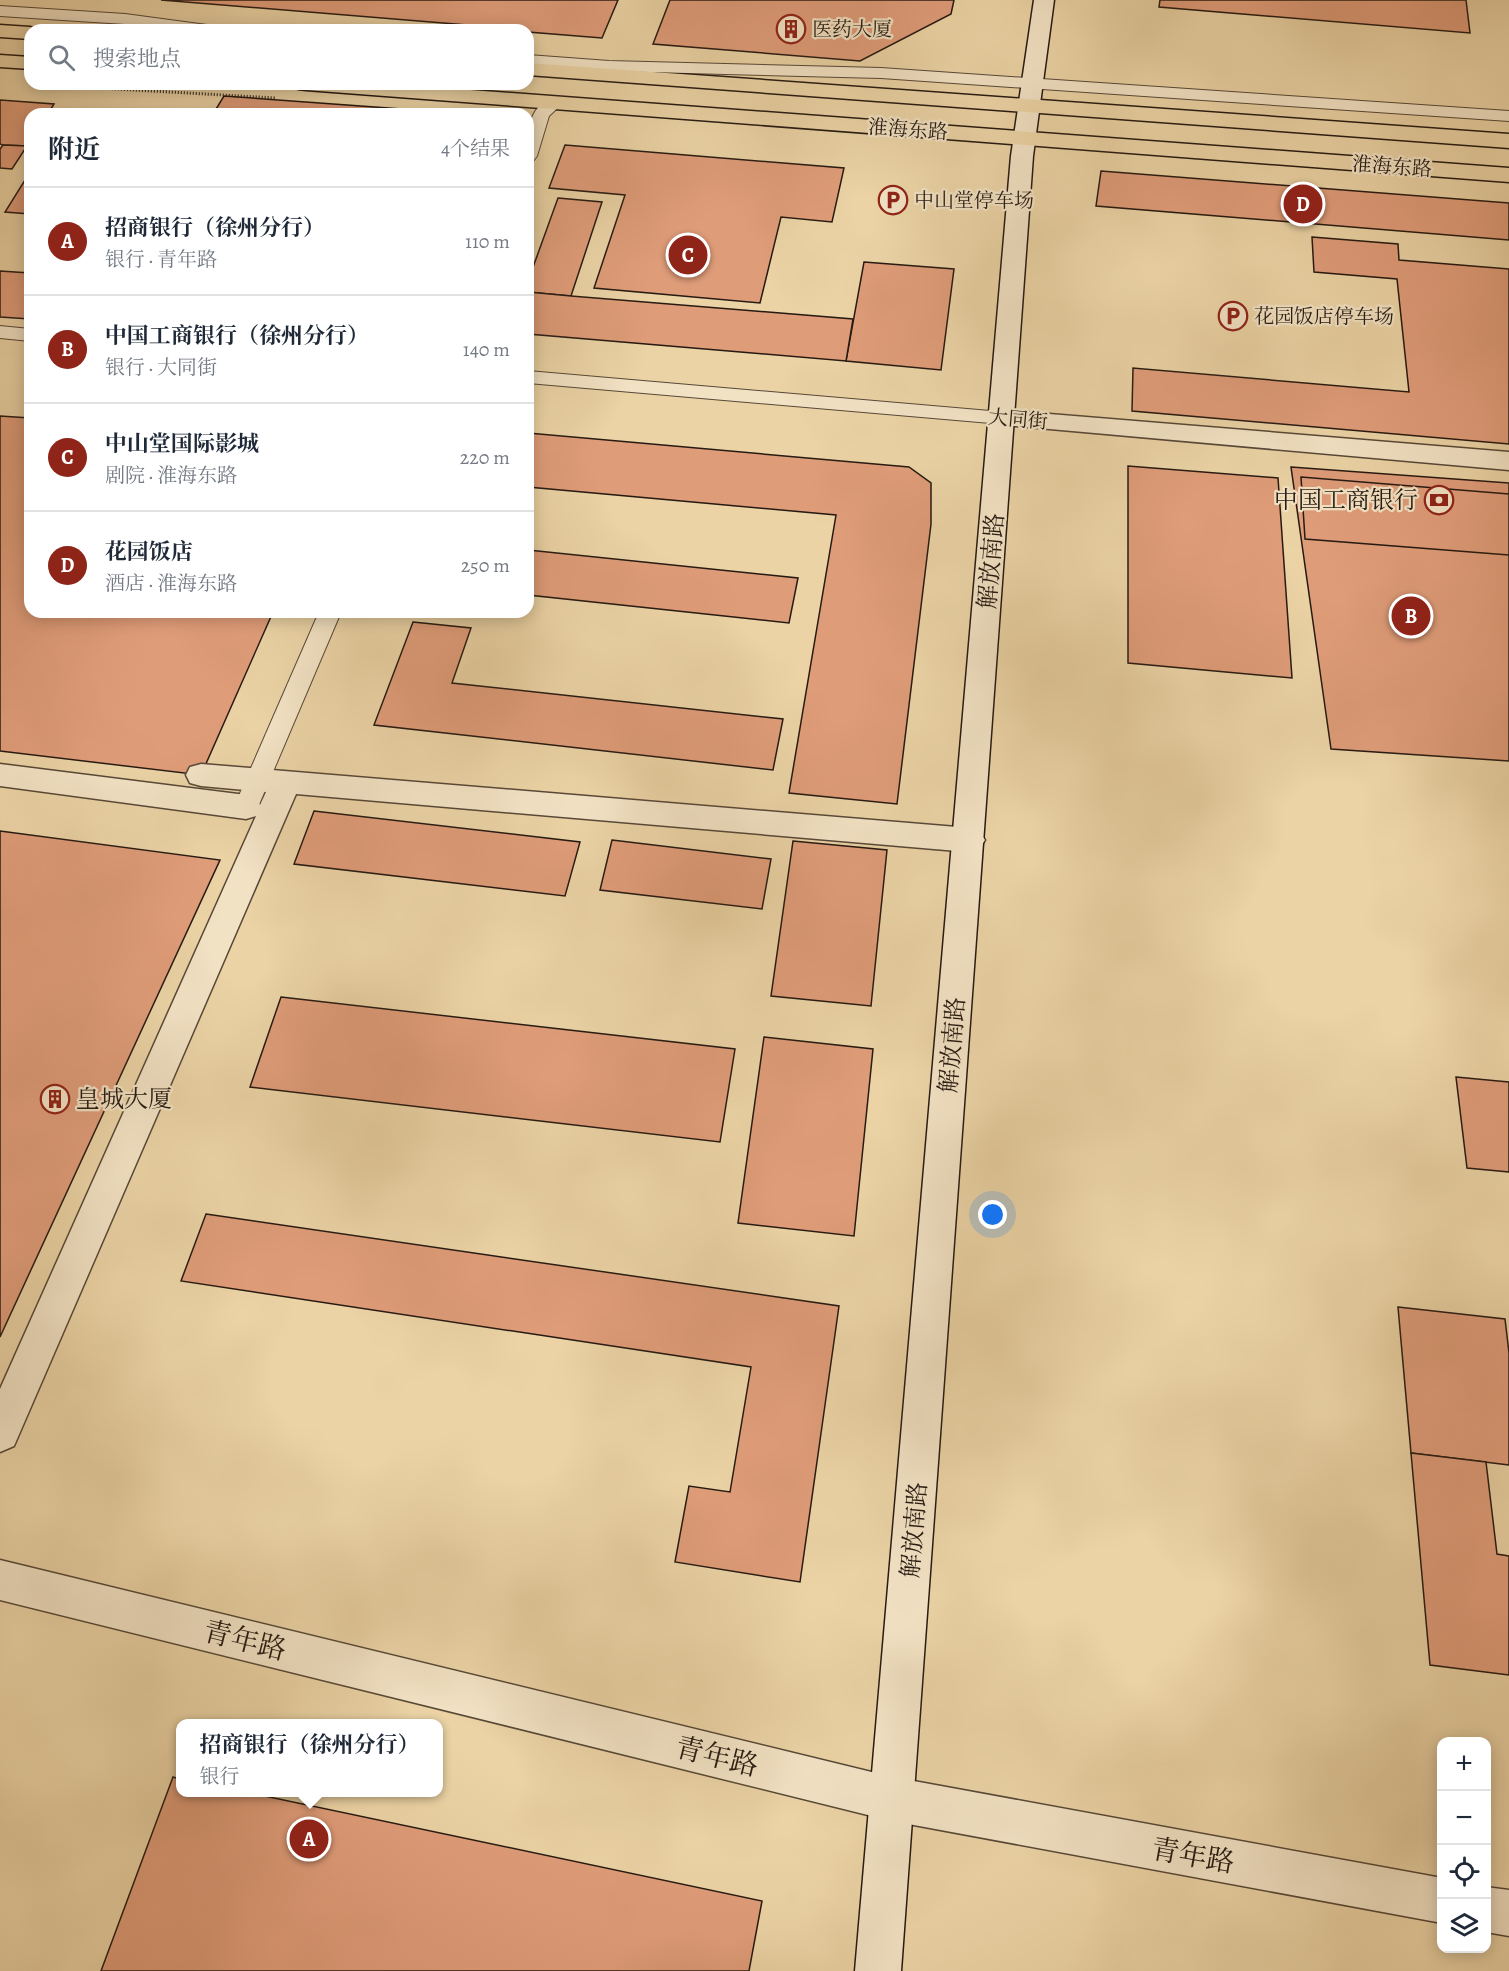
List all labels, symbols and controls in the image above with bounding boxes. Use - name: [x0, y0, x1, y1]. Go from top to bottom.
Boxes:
- building icon: 医药大厦: [775, 13, 807, 45]
- place label: 医药大厦: [812, 16, 892, 43]
- search box: [24, 24, 534, 90]
- icon: search: [45, 41, 78, 74]
- text: 搜索地点: [93, 44, 181, 74]
- street label: 淮海东路: [867, 113, 949, 146]
- text: 附近: [48, 132, 100, 167]
- text: 4个结果: [441, 135, 510, 162]
- street label: 淮海东路: [1351, 150, 1433, 183]
- pin: D: [1284, 182, 1322, 226]
- parking icon: 中山堂停车场: [877, 184, 909, 216]
- place label: 中山堂停车场: [914, 187, 1034, 214]
- text: 招商银行（徐州分行）: [105, 213, 325, 243]
- text: A: [61, 228, 74, 255]
- text: 110 m: [465, 228, 510, 255]
- pin: C: [668, 232, 708, 278]
- text: 银行 · 青年路: [105, 246, 217, 273]
- parking icon: 花园饭店停车场: [1217, 300, 1249, 332]
- place label: 花园饭店停车场: [1254, 303, 1394, 330]
- text: 中国工商银行（徐州分行）: [105, 321, 369, 351]
- text: B: [61, 336, 74, 363]
- text: 140 m: [463, 336, 510, 363]
- text: 银行 · 大同街: [105, 354, 217, 381]
- street label: 大同街: [987, 403, 1049, 436]
- text: 中山堂国际影城: [105, 429, 259, 459]
- text: C: [61, 444, 74, 471]
- text: 220 m: [460, 444, 510, 471]
- text: 剧院 · 淮海东路: [105, 462, 237, 489]
- place label: 中国工商银行: [1274, 484, 1418, 516]
- bank icon: 中国工商银行: [1423, 484, 1455, 516]
- street label: 解放南路: [971, 512, 1011, 610]
- text: 花园饭店: [105, 537, 193, 567]
- text: D: [61, 552, 74, 579]
- text: 250 m: [461, 552, 510, 579]
- text: 酒店 · 淮海东路: [105, 570, 237, 597]
- pin: B: [1392, 594, 1430, 638]
- street label: 解放南路: [932, 996, 972, 1094]
- building icon: 皇城大厦: [39, 1083, 71, 1115]
- place label: 皇城大厦: [76, 1083, 172, 1115]
- your location: [978, 1200, 1007, 1229]
- street label: 解放南路: [894, 1481, 934, 1579]
- street label: 青年路: [199, 1612, 290, 1670]
- popup: [176, 1719, 443, 1797]
- street label: 青年路: [671, 1728, 762, 1786]
- text: 招商银行（徐州分行）: [199, 1730, 420, 1760]
- map controls: [1437, 1737, 1491, 1953]
- button: +: [1437, 1737, 1491, 1791]
- text: 银行: [199, 1763, 239, 1790]
- button: −: [1437, 1791, 1491, 1845]
- pin: A: [290, 1816, 328, 1862]
- street label: 青年路: [1148, 1830, 1237, 1882]
- button: locate: [1437, 1845, 1491, 1899]
- button: layers: [1437, 1899, 1491, 1953]

